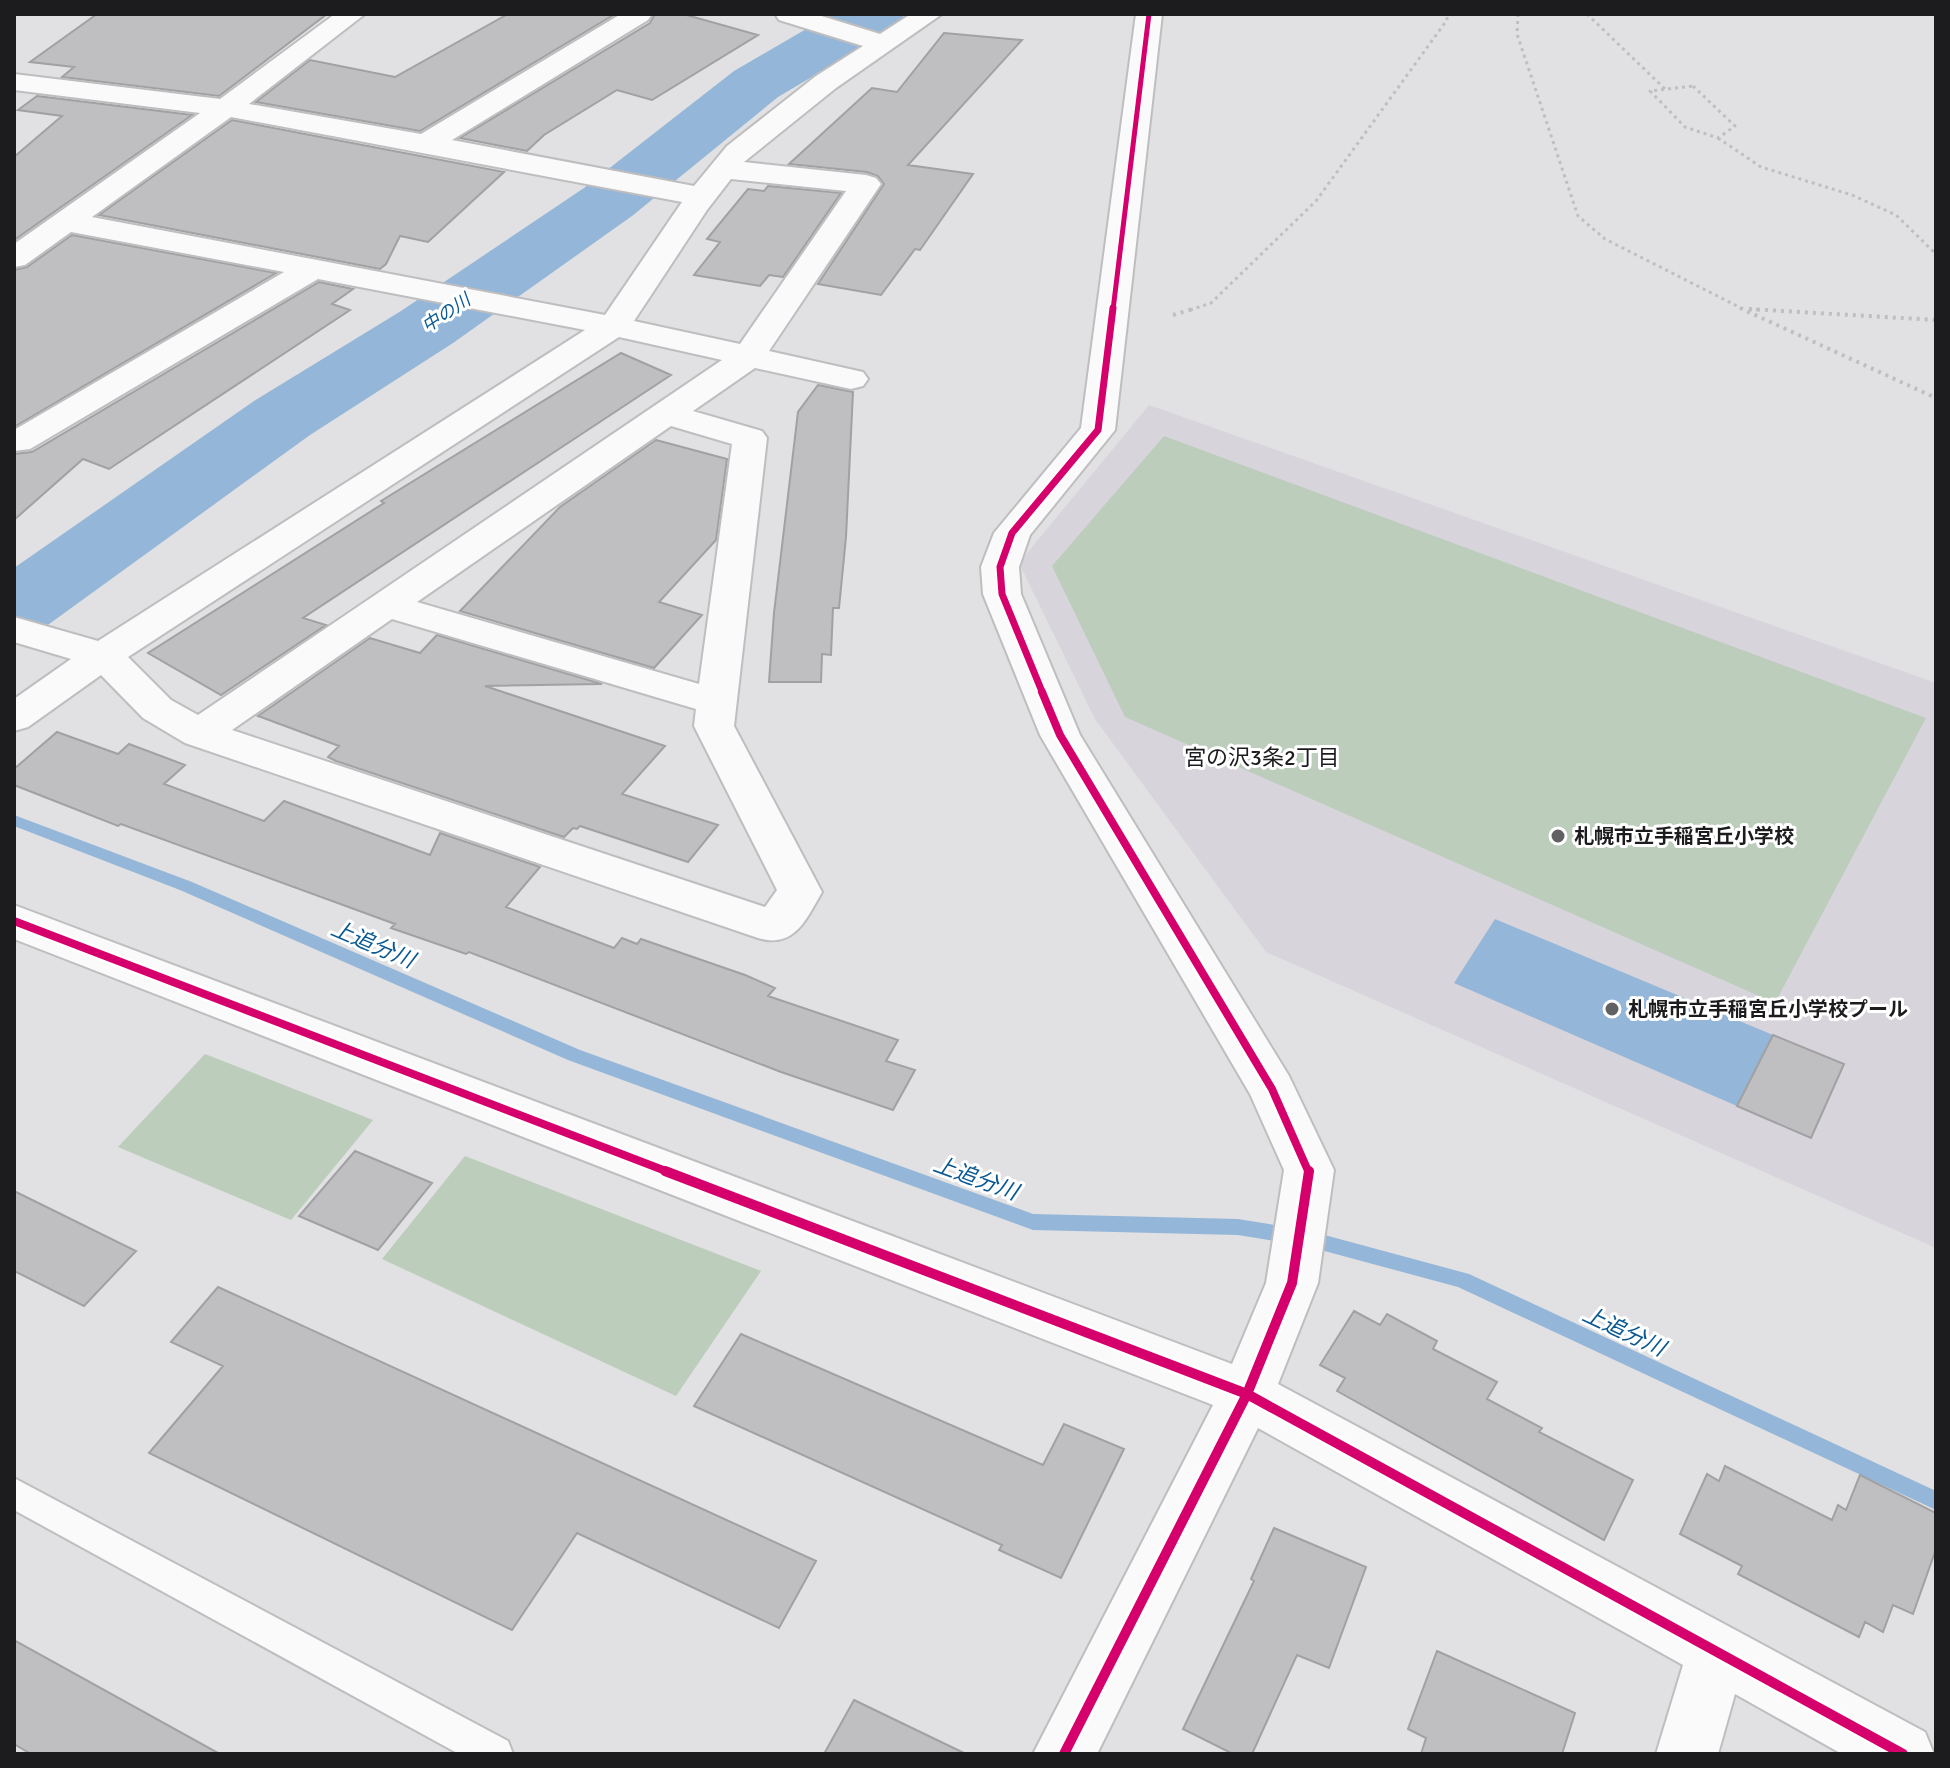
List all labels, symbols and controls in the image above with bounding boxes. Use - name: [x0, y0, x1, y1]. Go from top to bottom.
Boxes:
- water label: 中の川: [417, 288, 476, 337]
- district label: 宮の沢3条2丁目: [1184, 744, 1340, 771]
- place label: 札幌市立手稲宮丘小学校: [1574, 824, 1794, 849]
- marker: 札幌市立手稲宮丘小学校: [1549, 827, 1567, 845]
- water label: 上追分川: [327, 914, 421, 974]
- place label: 札幌市立手稲宮丘小学校プール: [1628, 997, 1908, 1022]
- marker: 札幌市立手稲宮丘小学校プール: [1603, 1000, 1621, 1018]
- water label: 上追分川: [930, 1150, 1024, 1206]
- water label: 上追分川: [1578, 1300, 1671, 1363]

